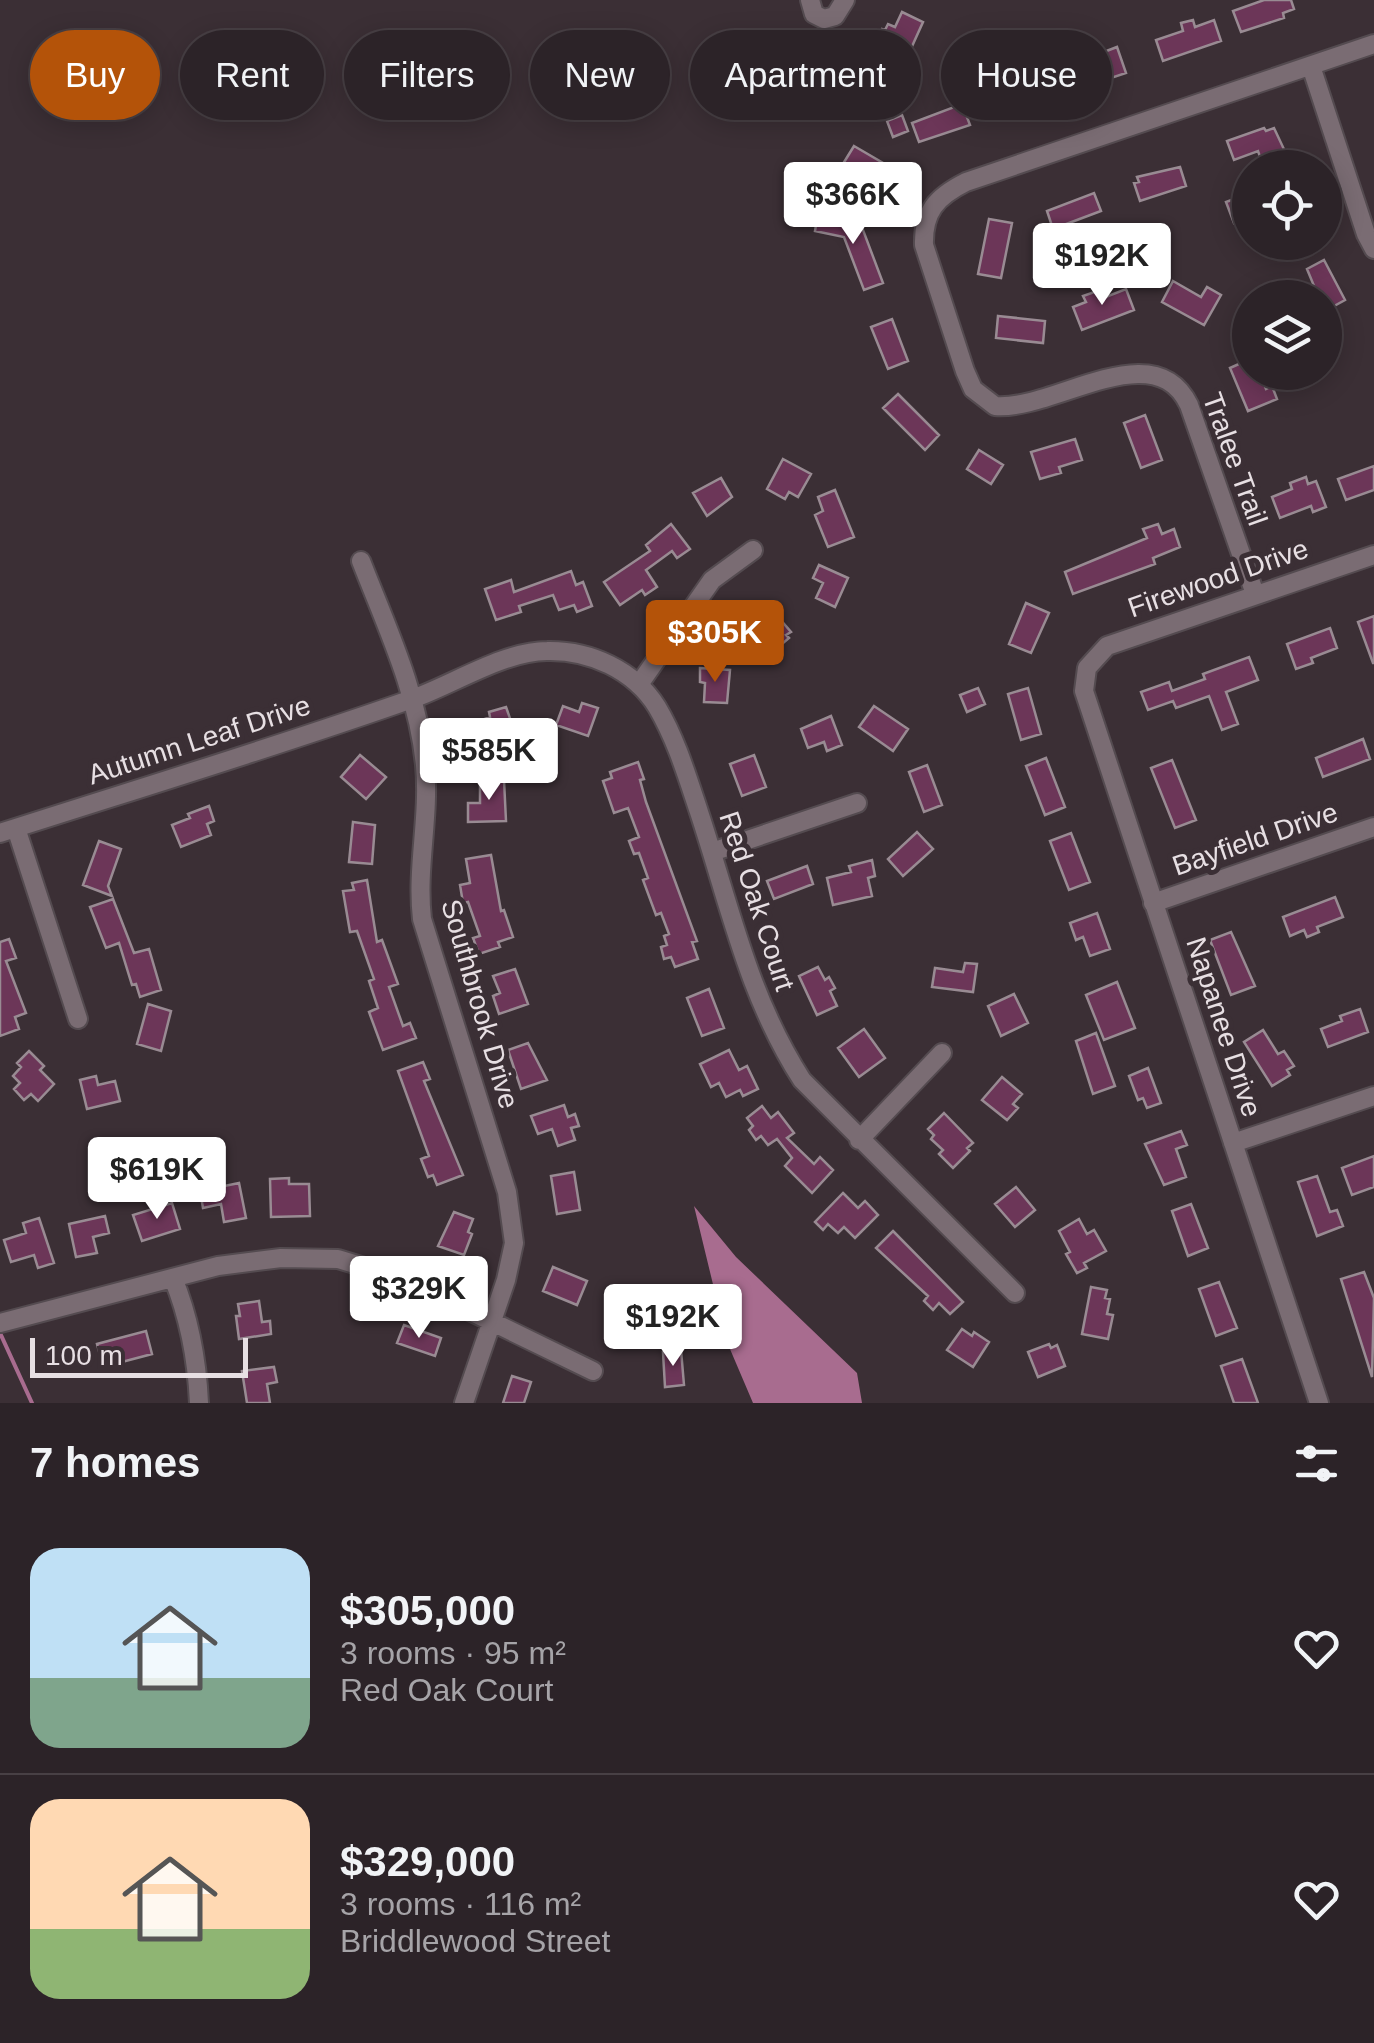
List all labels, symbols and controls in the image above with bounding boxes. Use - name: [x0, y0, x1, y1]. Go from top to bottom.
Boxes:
- chip: Buy: [30, 30, 160, 120]
- chip: Rent: [180, 30, 324, 120]
- chip: Filters: [344, 30, 510, 120]
- chip: New: [530, 30, 670, 120]
- chip: Apartment: [690, 30, 921, 120]
- chip: House: [941, 30, 1112, 120]
- map controls: [1232, 150, 1342, 390]
- button: locate: [1232, 150, 1342, 260]
- pin: $366K: [783, 162, 923, 247]
- text: $366K: [806, 176, 900, 212]
- pin: $192K: [1032, 223, 1172, 308]
- text: $192K: [1055, 237, 1149, 273]
- button: layers: [1232, 280, 1342, 390]
- street label: Tralee Trail: [1197, 388, 1273, 530]
- street label: Firewood Drive: [1124, 533, 1312, 623]
- pin: $305K: [645, 600, 785, 685]
- text: $305K: [668, 614, 762, 650]
- street label: Autumn Leaf Drive: [84, 689, 314, 791]
- pin: $585K: [419, 718, 559, 803]
- text: $585K: [442, 732, 536, 768]
- street label: Bayfield Drive: [1168, 796, 1342, 882]
- street label: Red Oak Court: [713, 807, 801, 995]
- street label: Southbrook Drive: [435, 896, 525, 1112]
- street label: Napanee Drive: [1180, 933, 1268, 1121]
- pin: $619K: [87, 1137, 227, 1222]
- text: $619K: [110, 1151, 204, 1187]
- pin: $329K: [349, 1256, 489, 1341]
- text: $329K: [372, 1270, 466, 1306]
- pin: $192K: [603, 1284, 743, 1369]
- text: $192K: [626, 1298, 720, 1334]
- scale bar: [30, 1333, 248, 1378]
- text: 100 m: [45, 1340, 123, 1371]
- icon: filters: [1289, 1436, 1344, 1491]
- text: 7 homes: [30, 1439, 200, 1486]
- text: $305,000: [340, 1587, 515, 1634]
- icon: home: [110, 1588, 230, 1708]
- icon: heart: [1289, 1621, 1344, 1676]
- text: 3 rooms · 95 m²: [340, 1635, 566, 1671]
- text: Red Oak Court: [340, 1672, 553, 1708]
- text: $329,000: [340, 1838, 515, 1885]
- icon: home: [110, 1839, 230, 1959]
- icon: heart: [1289, 1872, 1344, 1927]
- text: 3 rooms · 116 m²: [340, 1886, 581, 1922]
- text: Briddlewood Street: [340, 1923, 610, 1959]

